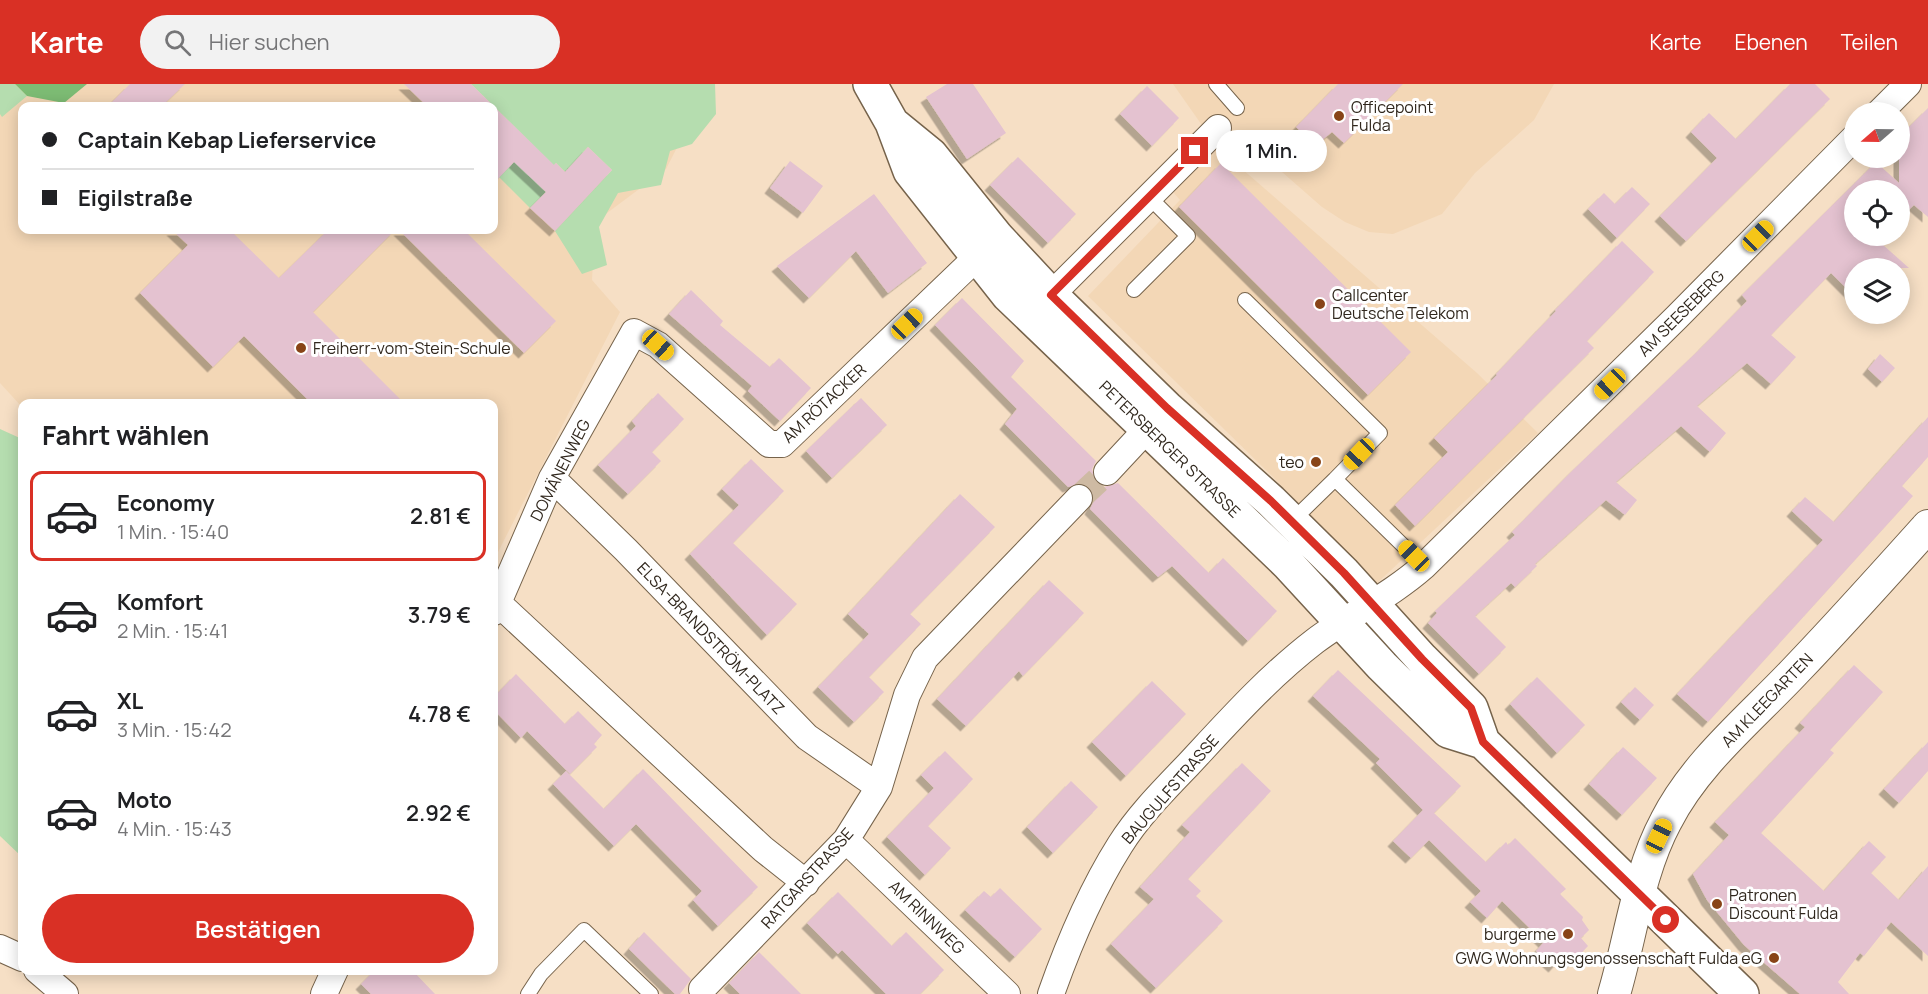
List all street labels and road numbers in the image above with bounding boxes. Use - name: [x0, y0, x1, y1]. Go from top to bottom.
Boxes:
- street label: AM SEESEBERG: [1633, 265, 1729, 361]
- street label: AM RÖTACKER: [777, 358, 871, 448]
- street label: PETERSBERGER STRASSE: [1095, 376, 1245, 522]
- street label: DOMÄNENWEG: [525, 415, 595, 525]
- street label: ELSA-BRANDSTRÖM-PLATZ: [632, 557, 790, 719]
- street label: AM KLEEGARTEN: [1716, 648, 1818, 752]
- street label: BAUGULFSTRASSE: [1116, 730, 1224, 848]
- street label: RATGARSTRASSE: [756, 823, 858, 933]
- street label: AM RINNWEG: [884, 875, 970, 959]

